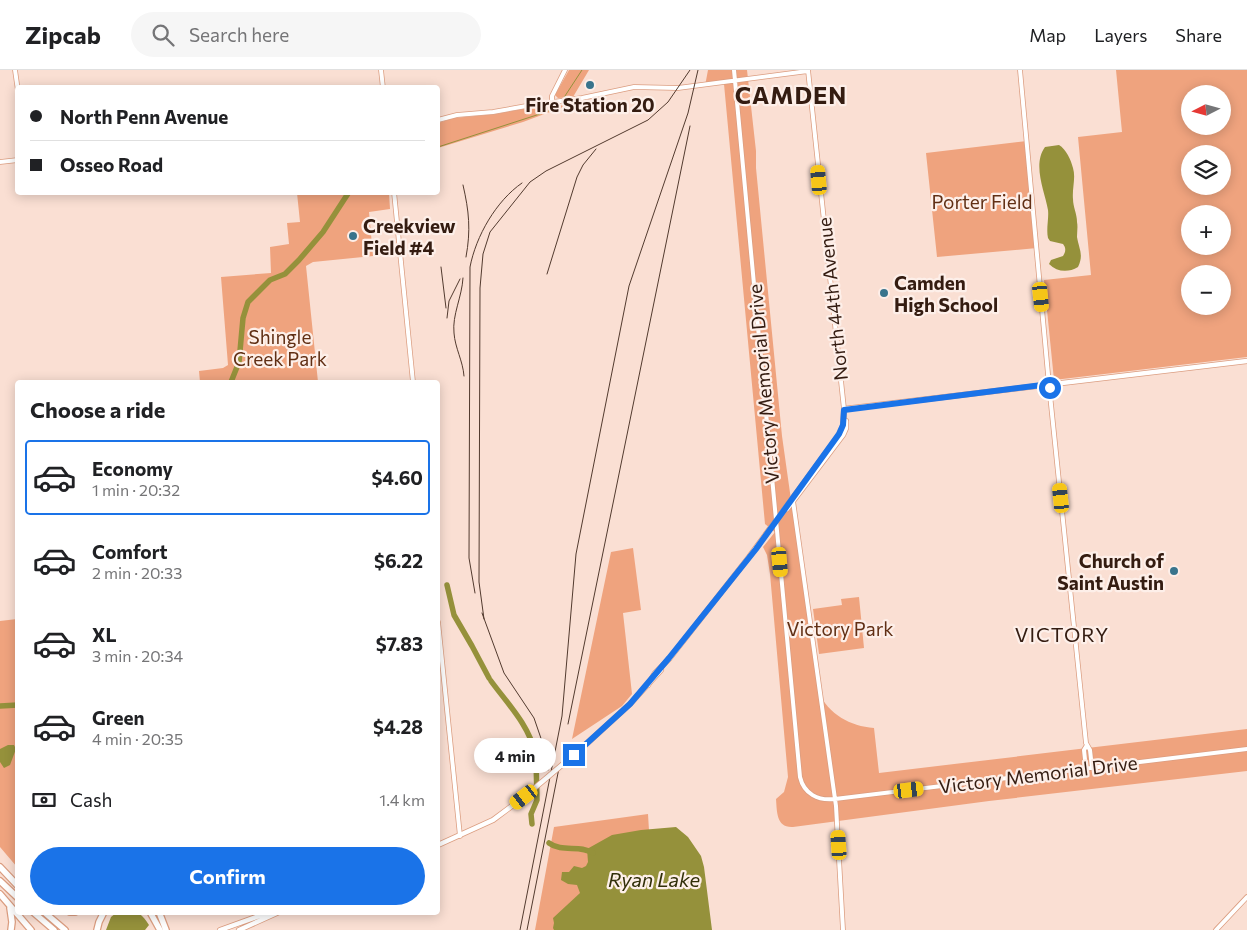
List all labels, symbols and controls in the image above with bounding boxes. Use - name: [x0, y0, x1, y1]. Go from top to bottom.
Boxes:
- search box: [131, 12, 481, 57]
- text: Zipcab: [25, 20, 101, 49]
- icon: search: [149, 21, 177, 49]
- text: Search here: [189, 23, 289, 46]
- text: Map: [1029, 24, 1066, 46]
- text: Layers: [1094, 24, 1147, 46]
- text: Share: [1175, 24, 1222, 46]
- marker: Fire Station 20: [584, 79, 596, 91]
- district label: CAMDEN: [735, 80, 847, 109]
- north arrow: [1181, 85, 1231, 135]
- map controls: [1181, 85, 1231, 315]
- place label: Fire Station 20: [525, 93, 655, 116]
- text: North Penn Avenue: [60, 105, 228, 128]
- button: layers: [1181, 145, 1231, 195]
- text: Osseo Road: [60, 153, 163, 176]
- car: [810, 164, 827, 196]
- park label: Porter Field: [931, 190, 1033, 213]
- button: +: [1181, 205, 1231, 255]
- place label: Creekview Field #4: [363, 214, 456, 259]
- street label: North 44th Avenue: [812, 216, 852, 382]
- marker: Creekview Field #4: [347, 230, 359, 242]
- button: −: [1181, 265, 1231, 315]
- place label: Camden High School: [894, 271, 998, 316]
- car: [1031, 281, 1050, 313]
- street label: Victory Memorial Drive: [743, 283, 783, 485]
- marker: Camden High School: [878, 287, 890, 299]
- park label: Shingle Creek Park: [233, 325, 327, 370]
- route start: [1039, 377, 1061, 399]
- text: Choose a ride: [30, 396, 165, 423]
- icon: car: [32, 455, 77, 500]
- text: Economy: [92, 457, 173, 480]
- text: $4.60: [371, 466, 423, 489]
- text: 1 min · 20:32: [92, 480, 180, 499]
- car: [1051, 482, 1070, 514]
- icon: car: [32, 538, 77, 583]
- text: Comfort: [92, 540, 168, 563]
- car: [771, 546, 788, 578]
- text: $6.22: [374, 549, 423, 572]
- place label: Church of Saint Austin: [1057, 549, 1164, 594]
- text: 2 min · 20:33: [92, 563, 182, 582]
- marker: Church of Saint Austin: [1168, 565, 1180, 577]
- park label: Victory Park: [786, 617, 894, 640]
- icon: car: [32, 621, 77, 666]
- district label: VICTORY: [1015, 622, 1109, 646]
- text: XL: [92, 623, 117, 646]
- text: $7.83: [376, 632, 423, 655]
- text: 3 min · 20:34: [92, 646, 183, 665]
- icon: car: [32, 704, 77, 749]
- text: Green: [92, 706, 144, 729]
- text: $4.28: [373, 715, 423, 738]
- text: 4 min · 20:35: [92, 729, 183, 748]
- callout: 4 min: [474, 738, 556, 772]
- route end: [563, 744, 585, 766]
- text: 4 min: [495, 746, 535, 765]
- street label: Victory Memorial Drive: [937, 750, 1139, 798]
- car: [893, 781, 924, 799]
- car: [507, 782, 540, 812]
- icon: cash: [30, 786, 58, 814]
- text: Cash: [70, 788, 112, 811]
- text: 1.4 km: [379, 790, 425, 809]
- car: [830, 830, 847, 860]
- button: Confirm: [30, 847, 425, 905]
- water label: Ryan Lake: [608, 867, 700, 891]

